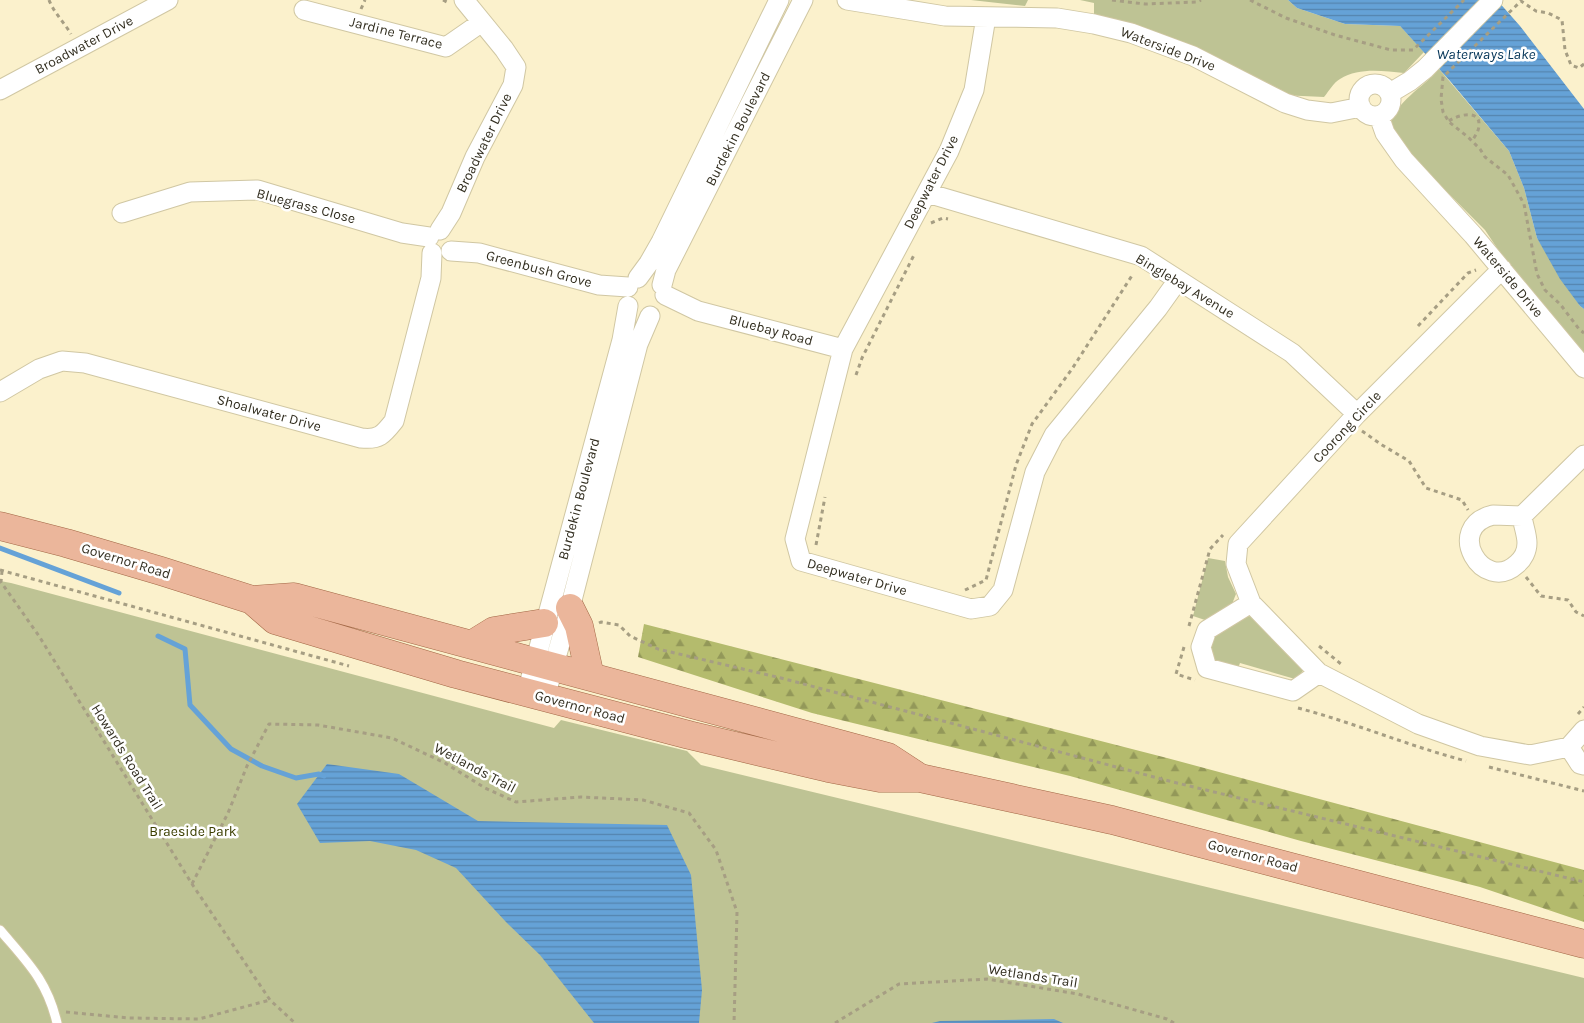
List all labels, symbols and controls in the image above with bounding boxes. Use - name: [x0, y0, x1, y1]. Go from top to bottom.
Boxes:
- street label: Broadwater Drive: [32, 12, 136, 78]
- street label: Jardine Terrace: [348, 13, 444, 53]
- street label: Waterside Drive: [1118, 23, 1218, 75]
- water label: Waterways Lake: [1437, 45, 1536, 63]
- street label: Burdekin Boulevard: [702, 69, 774, 189]
- street label: Broadwater Drive: [453, 90, 515, 196]
- street label: Deepwater Drive: [900, 132, 962, 232]
- street label: Bluegrass Close: [255, 185, 357, 227]
- street label: Waterside Drive: [1469, 233, 1547, 321]
- street label: Greenbush Grove: [484, 247, 594, 291]
- street label: Binglebay Avenue: [1133, 250, 1237, 322]
- street label: Bluebay Road: [727, 311, 815, 349]
- street label: Coorong Circle: [1309, 387, 1385, 467]
- street label: Shoalwater Drive: [215, 391, 323, 435]
- street label: Burdekin Boulevard: [555, 436, 603, 562]
- street label: Governor Road: [79, 539, 173, 583]
- street label: Deepwater Drive: [805, 555, 909, 599]
- street label: Governor Road: [533, 687, 627, 727]
- street label: Howards Road Trail: [88, 701, 166, 813]
- street label: Wetlands Trail: [431, 739, 519, 797]
- park label: Braeside Park: [149, 823, 237, 840]
- street label: Governor Road: [1206, 836, 1300, 876]
- street label: Wetlands Trail: [987, 961, 1079, 991]

